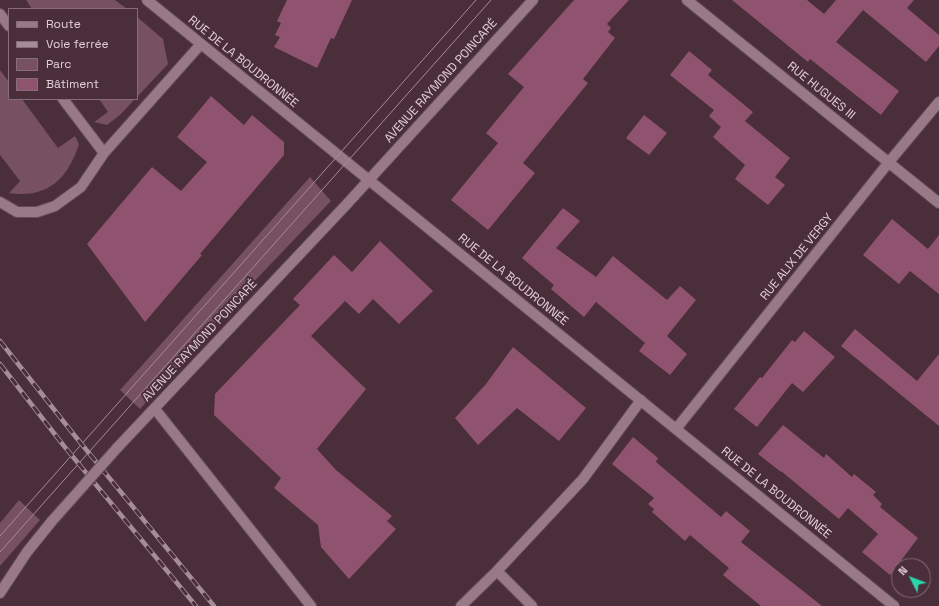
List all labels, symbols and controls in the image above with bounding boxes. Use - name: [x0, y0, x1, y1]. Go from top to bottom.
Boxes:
- legend: [8, 8, 138, 100]
- street label: RUE DE LA BOUDRONNÉE: [185, 13, 301, 111]
- text: Route: [46, 16, 81, 32]
- street label: AVENUE RAYMOND POINCARÉ: [382, 16, 500, 146]
- text: Voie ferrée: [46, 36, 109, 52]
- text: Parc: [46, 56, 71, 72]
- street label: RUE HUGUES III: [784, 59, 858, 123]
- text: Bâtiment: [46, 76, 99, 92]
- street label: RUE ALIX DE VERGY: [758, 211, 836, 303]
- street label: RUE DE LA BOUDRONNÉE: [455, 231, 571, 329]
- street label: AVENUE RAYMOND POINCARÉ: [140, 277, 260, 405]
- street label: RUE DE LA BOUDRONNÉE: [718, 444, 834, 542]
- north arrow: [891, 558, 931, 598]
- text: N: [895, 563, 910, 578]

